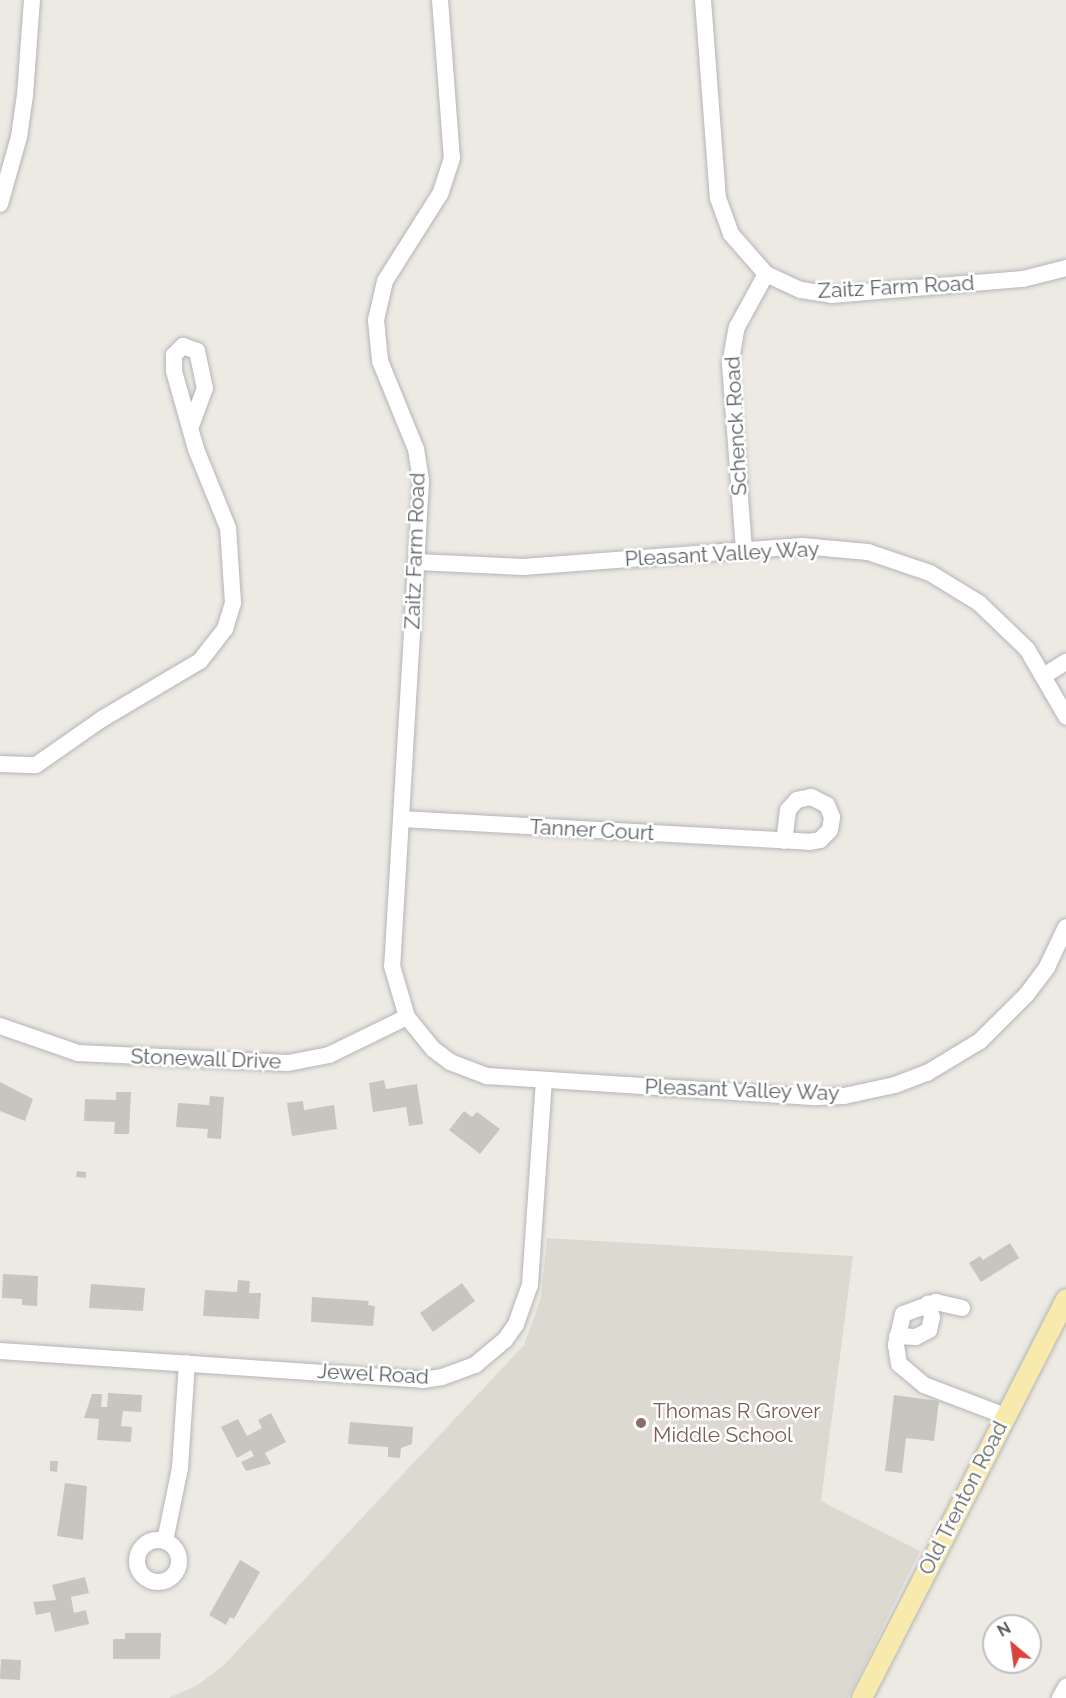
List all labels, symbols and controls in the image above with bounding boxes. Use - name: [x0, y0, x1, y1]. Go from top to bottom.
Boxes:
- street label: Zaitz Farm Road: [817, 270, 975, 304]
- street label: Schenck Road: [720, 356, 752, 496]
- street label: Zaitz Farm Road: [400, 472, 430, 630]
- street label: Pleasant Valley Way: [623, 536, 821, 572]
- street label: Tanner Court: [529, 814, 655, 846]
- street label: Stonewall Drive: [130, 1044, 282, 1074]
- street label: Pleasant Valley Way: [643, 1074, 841, 1106]
- street label: Jewel Road: [316, 1358, 430, 1390]
- place label: Thomas R Grover Middle School: [653, 1398, 821, 1448]
- marker: Thomas R Grover Middle School: [634, 1416, 648, 1430]
- street label: Old Trenton Road: [913, 1417, 1013, 1579]
- north arrow: [982, 1614, 1042, 1674]
- text: N: [994, 1618, 1014, 1641]

